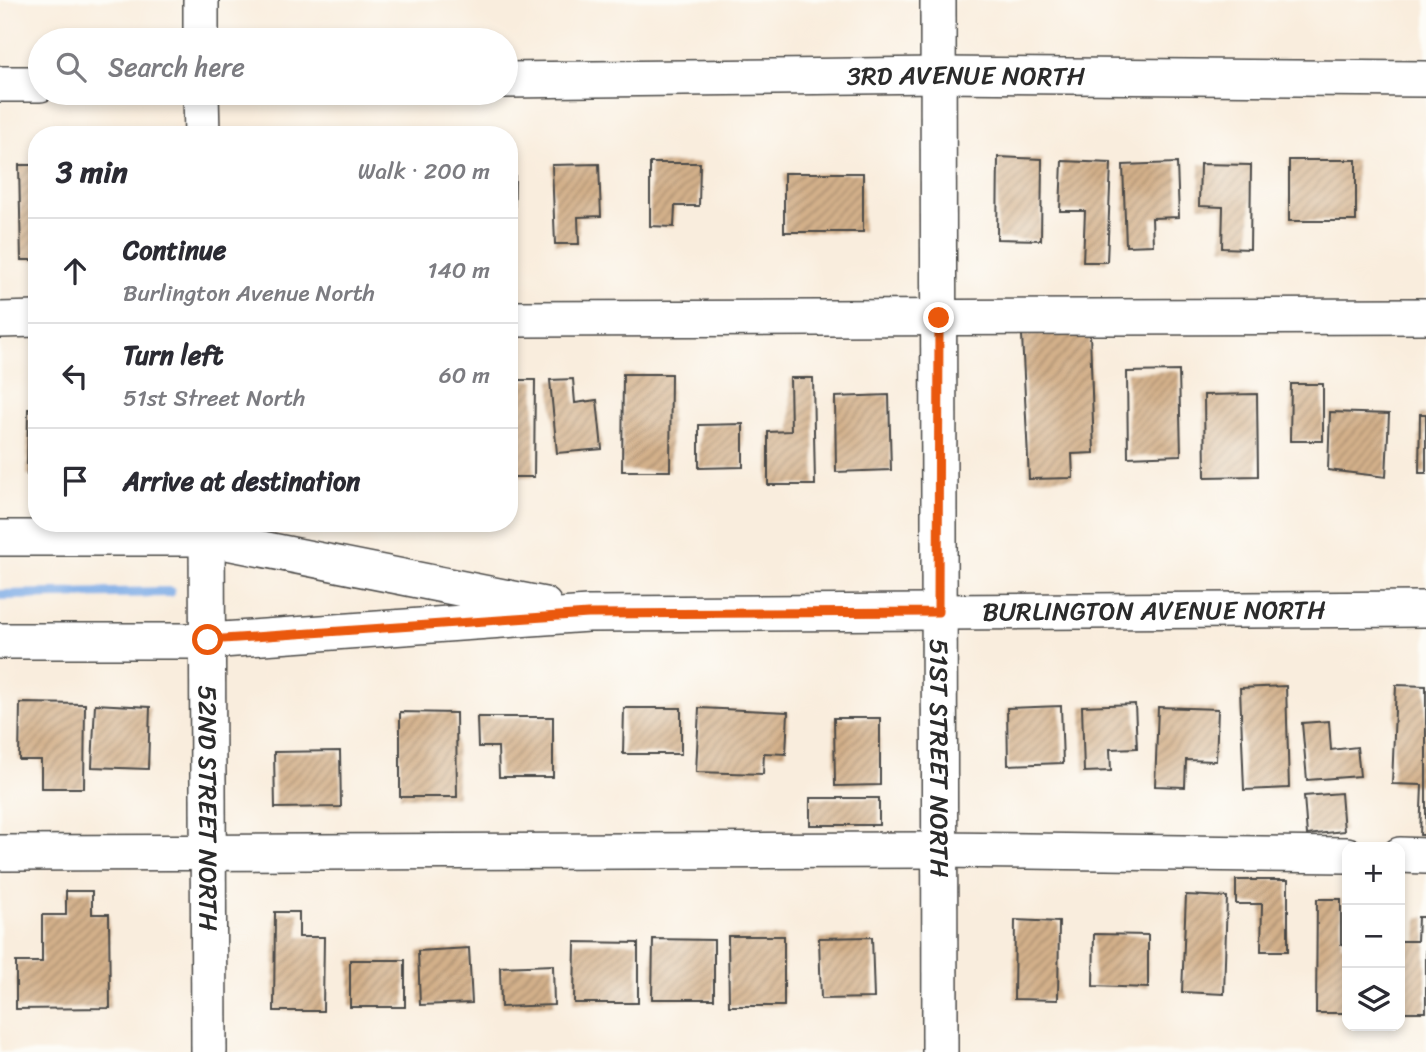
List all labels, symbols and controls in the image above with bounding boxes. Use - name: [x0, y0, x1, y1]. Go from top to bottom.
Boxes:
- search box: [28, 28, 518, 105]
- text: Search here: [108, 44, 245, 90]
- icon: search: [52, 48, 90, 86]
- street label: 3RD AVENUE NORTH: [846, 52, 1086, 99]
- text: 3 min: [56, 145, 128, 199]
- text: Walk · 200 m: [358, 151, 490, 192]
- text: Continue: [123, 227, 226, 273]
- text: 140 m: [428, 250, 490, 291]
- icon: ahead: [56, 252, 94, 290]
- text: Burlington Avenue North: [123, 273, 375, 314]
- route end: [923, 302, 954, 333]
- text: Turn left: [123, 332, 223, 378]
- text: 60 m: [439, 355, 490, 396]
- icon: left: [56, 357, 94, 395]
- text: 51st Street North: [123, 378, 305, 419]
- text: Arrive at destination: [123, 458, 360, 504]
- icon: arrive: [56, 462, 94, 500]
- street label: BURLINGTON AVENUE NORTH: [982, 587, 1326, 635]
- route start: [192, 624, 223, 655]
- street label: 51ST STREET NORTH: [916, 639, 963, 878]
- street label: 52ND STREET NORTH: [185, 685, 232, 932]
- map controls: [1342, 842, 1405, 1031]
- button: +: [1342, 842, 1405, 905]
- button: −: [1342, 905, 1405, 968]
- button: layers: [1342, 968, 1405, 1031]

